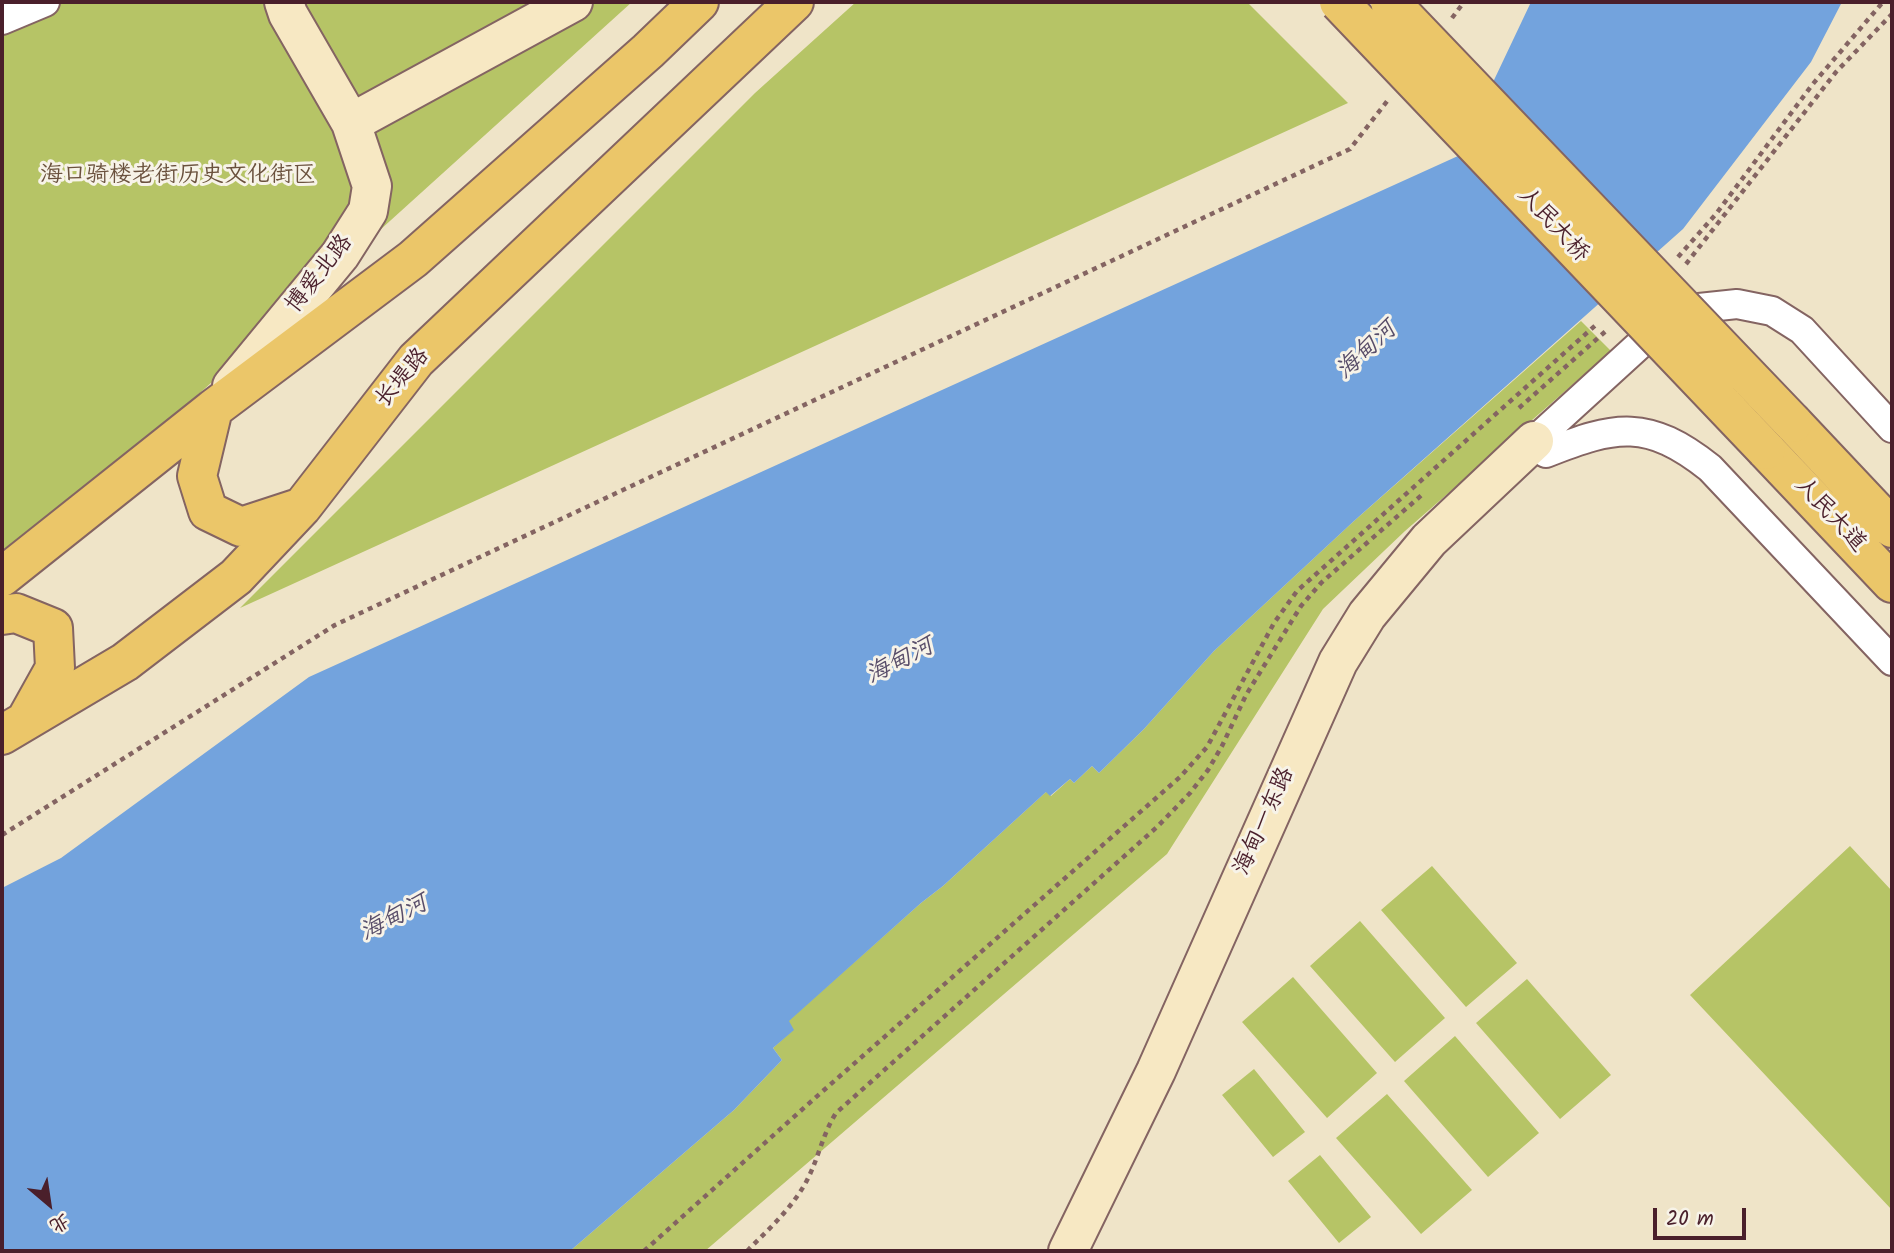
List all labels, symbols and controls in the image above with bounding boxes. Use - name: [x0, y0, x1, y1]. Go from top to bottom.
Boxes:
- park label: 海口骑楼老街历史文化街区: [40, 163, 316, 191]
- street label: 人民大桥: [1511, 183, 1593, 269]
- street label: 博爱北路: [282, 230, 360, 320]
- water label: 海甸河: [1332, 317, 1404, 387]
- street label: 长堤路: [371, 344, 437, 414]
- street label: 人民大道: [1788, 473, 1870, 559]
- water label: 海甸河: [862, 634, 940, 692]
- street label: 海甸一东路: [1230, 764, 1302, 880]
- water label: 海甸河: [356, 891, 434, 949]
- north arrow: [14, 1169, 84, 1239]
- scale bar: [1656, 1194, 1749, 1238]
- text: 20 m: [1666, 1203, 1714, 1236]
- text: 北: [44, 1205, 75, 1240]

